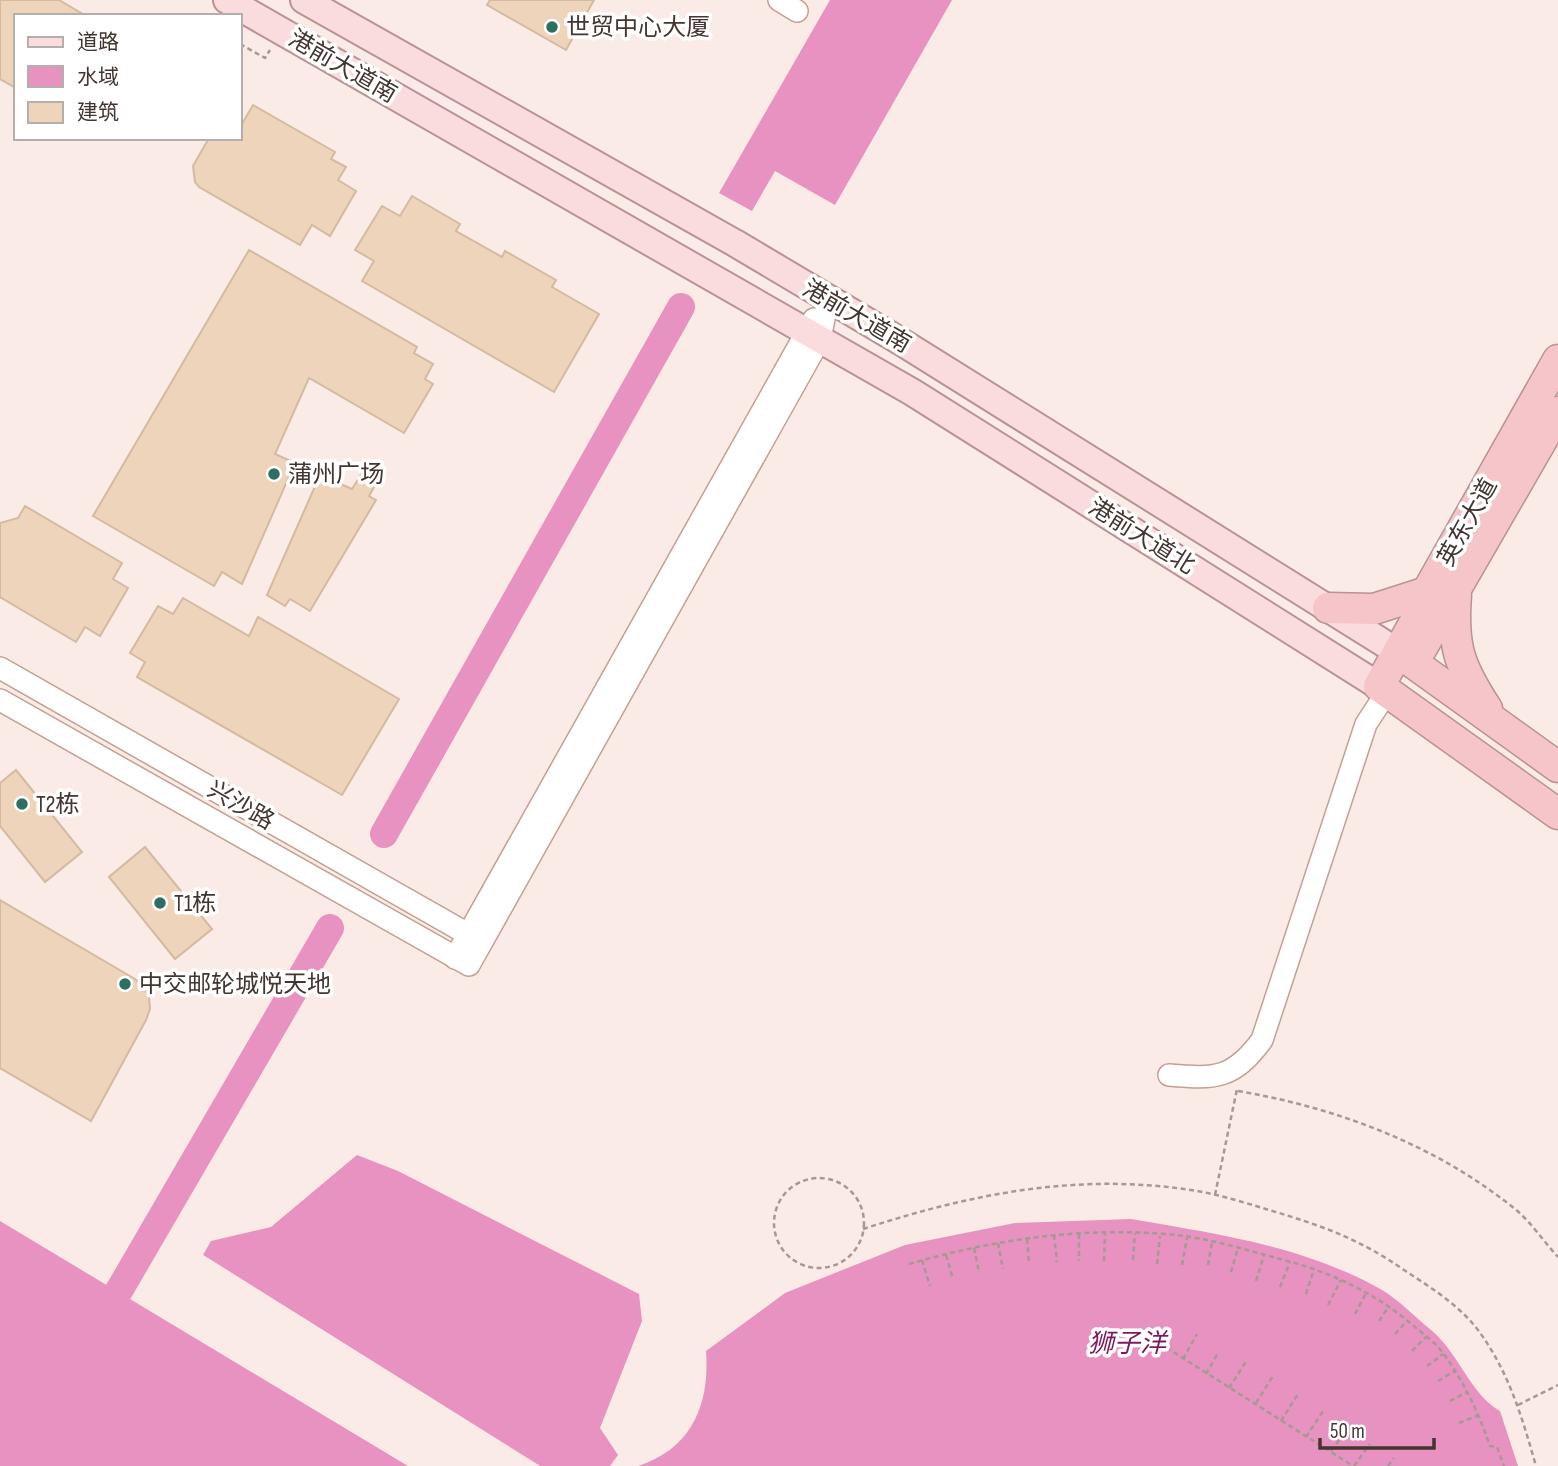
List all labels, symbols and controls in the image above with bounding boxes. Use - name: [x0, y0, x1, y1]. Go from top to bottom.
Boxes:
- place label: 世贸中心大厦: [566, 13, 710, 42]
- legend: [14, 14, 242, 140]
- marker: 世贸中心大厦: [544, 19, 560, 35]
- street label: 港前大道南: [284, 24, 402, 109]
- text: 道路: [77, 30, 119, 55]
- text: 水域: [77, 65, 119, 90]
- text: 建筑: [77, 100, 119, 125]
- street label: 港前大道南: [798, 274, 916, 359]
- place label: 蒲州广场: [288, 460, 384, 489]
- marker: 蒲州广场: [266, 466, 282, 482]
- street label: 英东大道: [1431, 473, 1503, 571]
- street label: 港前大道北: [1083, 492, 1200, 581]
- street label: 兴沙路: [202, 775, 279, 836]
- place label: T2栋: [36, 790, 79, 819]
- marker: T2栋: [14, 796, 30, 812]
- place label: T1栋: [174, 889, 216, 918]
- marker: T1栋: [152, 895, 168, 911]
- place label: 中交邮轮城悦天地: [139, 970, 331, 999]
- marker: 中交邮轮城悦天地: [117, 976, 133, 992]
- water label: 狮子洋: [1088, 1329, 1169, 1360]
- scale bar: [1320, 1406, 1434, 1450]
- text: 50 m: [1330, 1419, 1365, 1444]

